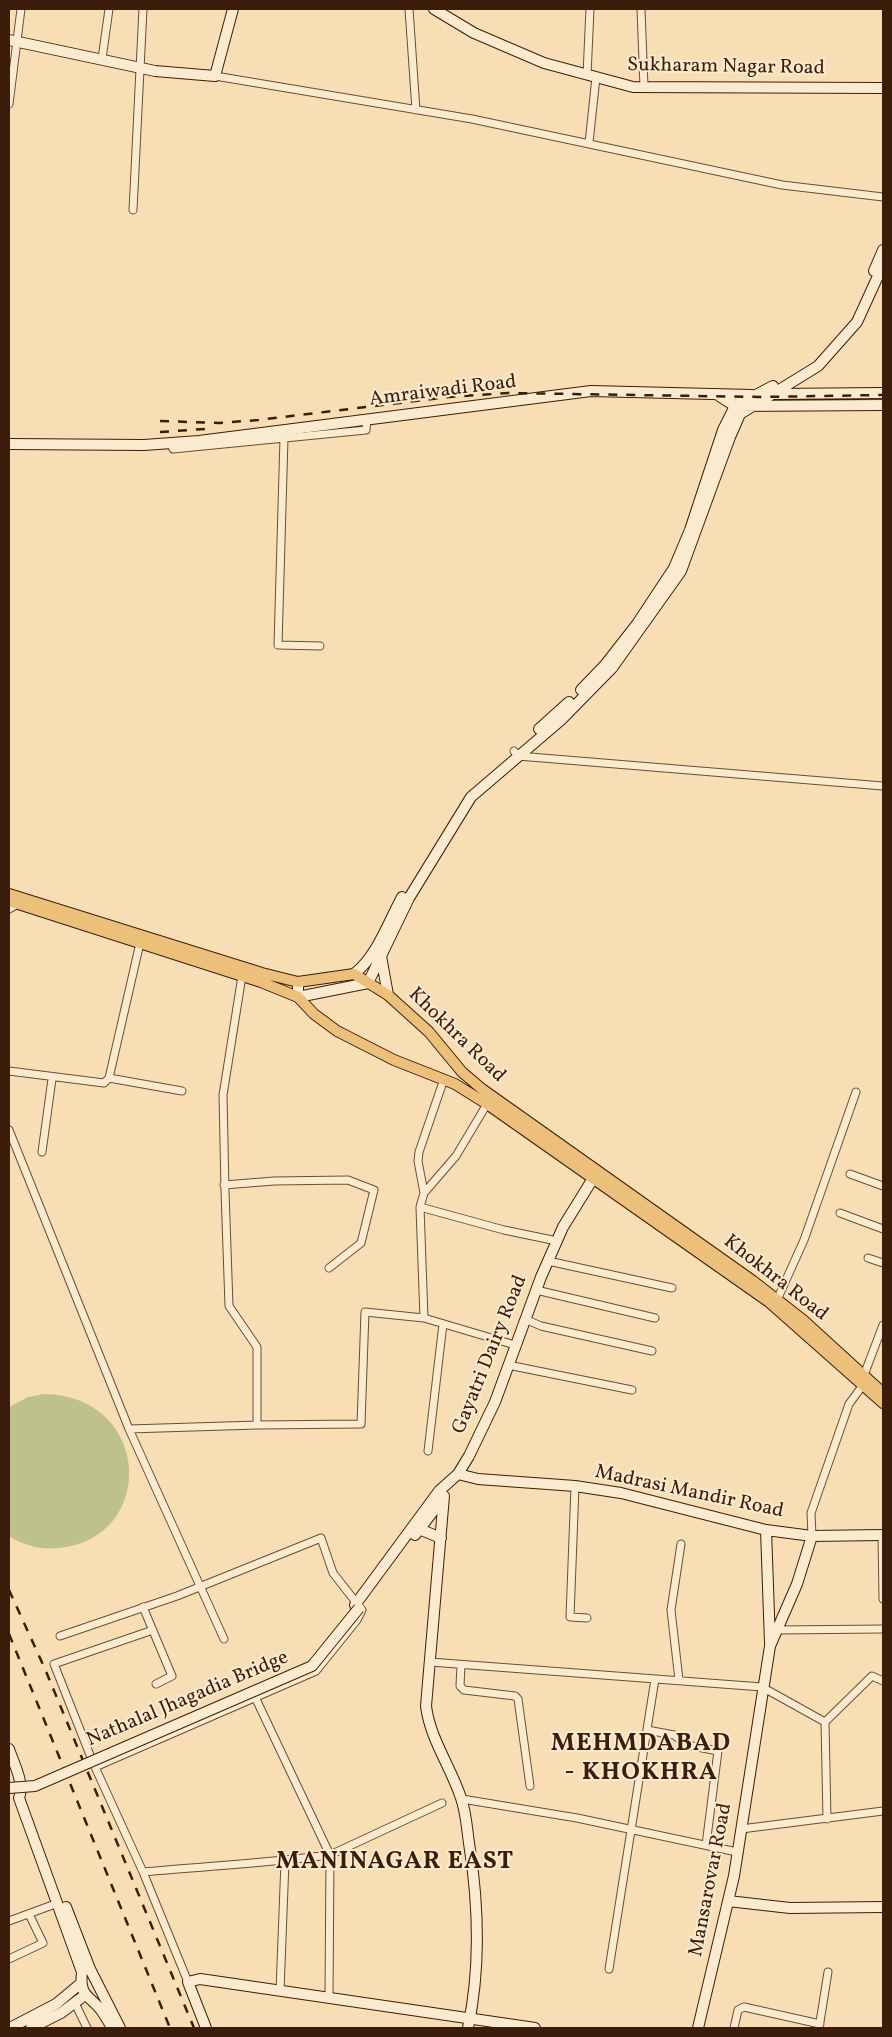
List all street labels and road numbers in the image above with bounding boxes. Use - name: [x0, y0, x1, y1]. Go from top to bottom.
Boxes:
- street label: Sukharam Nagar Road: [627, 54, 825, 82]
- street label: Amraiwadi Road: [368, 371, 518, 413]
- street label: Khokhra Road: [402, 984, 510, 1088]
- street label: Khokhra Road: [718, 1231, 832, 1327]
- street label: Gayatri Dairy Road: [448, 1272, 534, 1438]
- street label: Madrasi Mandir Road: [593, 1461, 785, 1525]
- street label: Nathalal Jhagadia Bridge: [83, 1647, 293, 1753]
- street label: Mansarovar Road: [685, 1801, 739, 1959]

